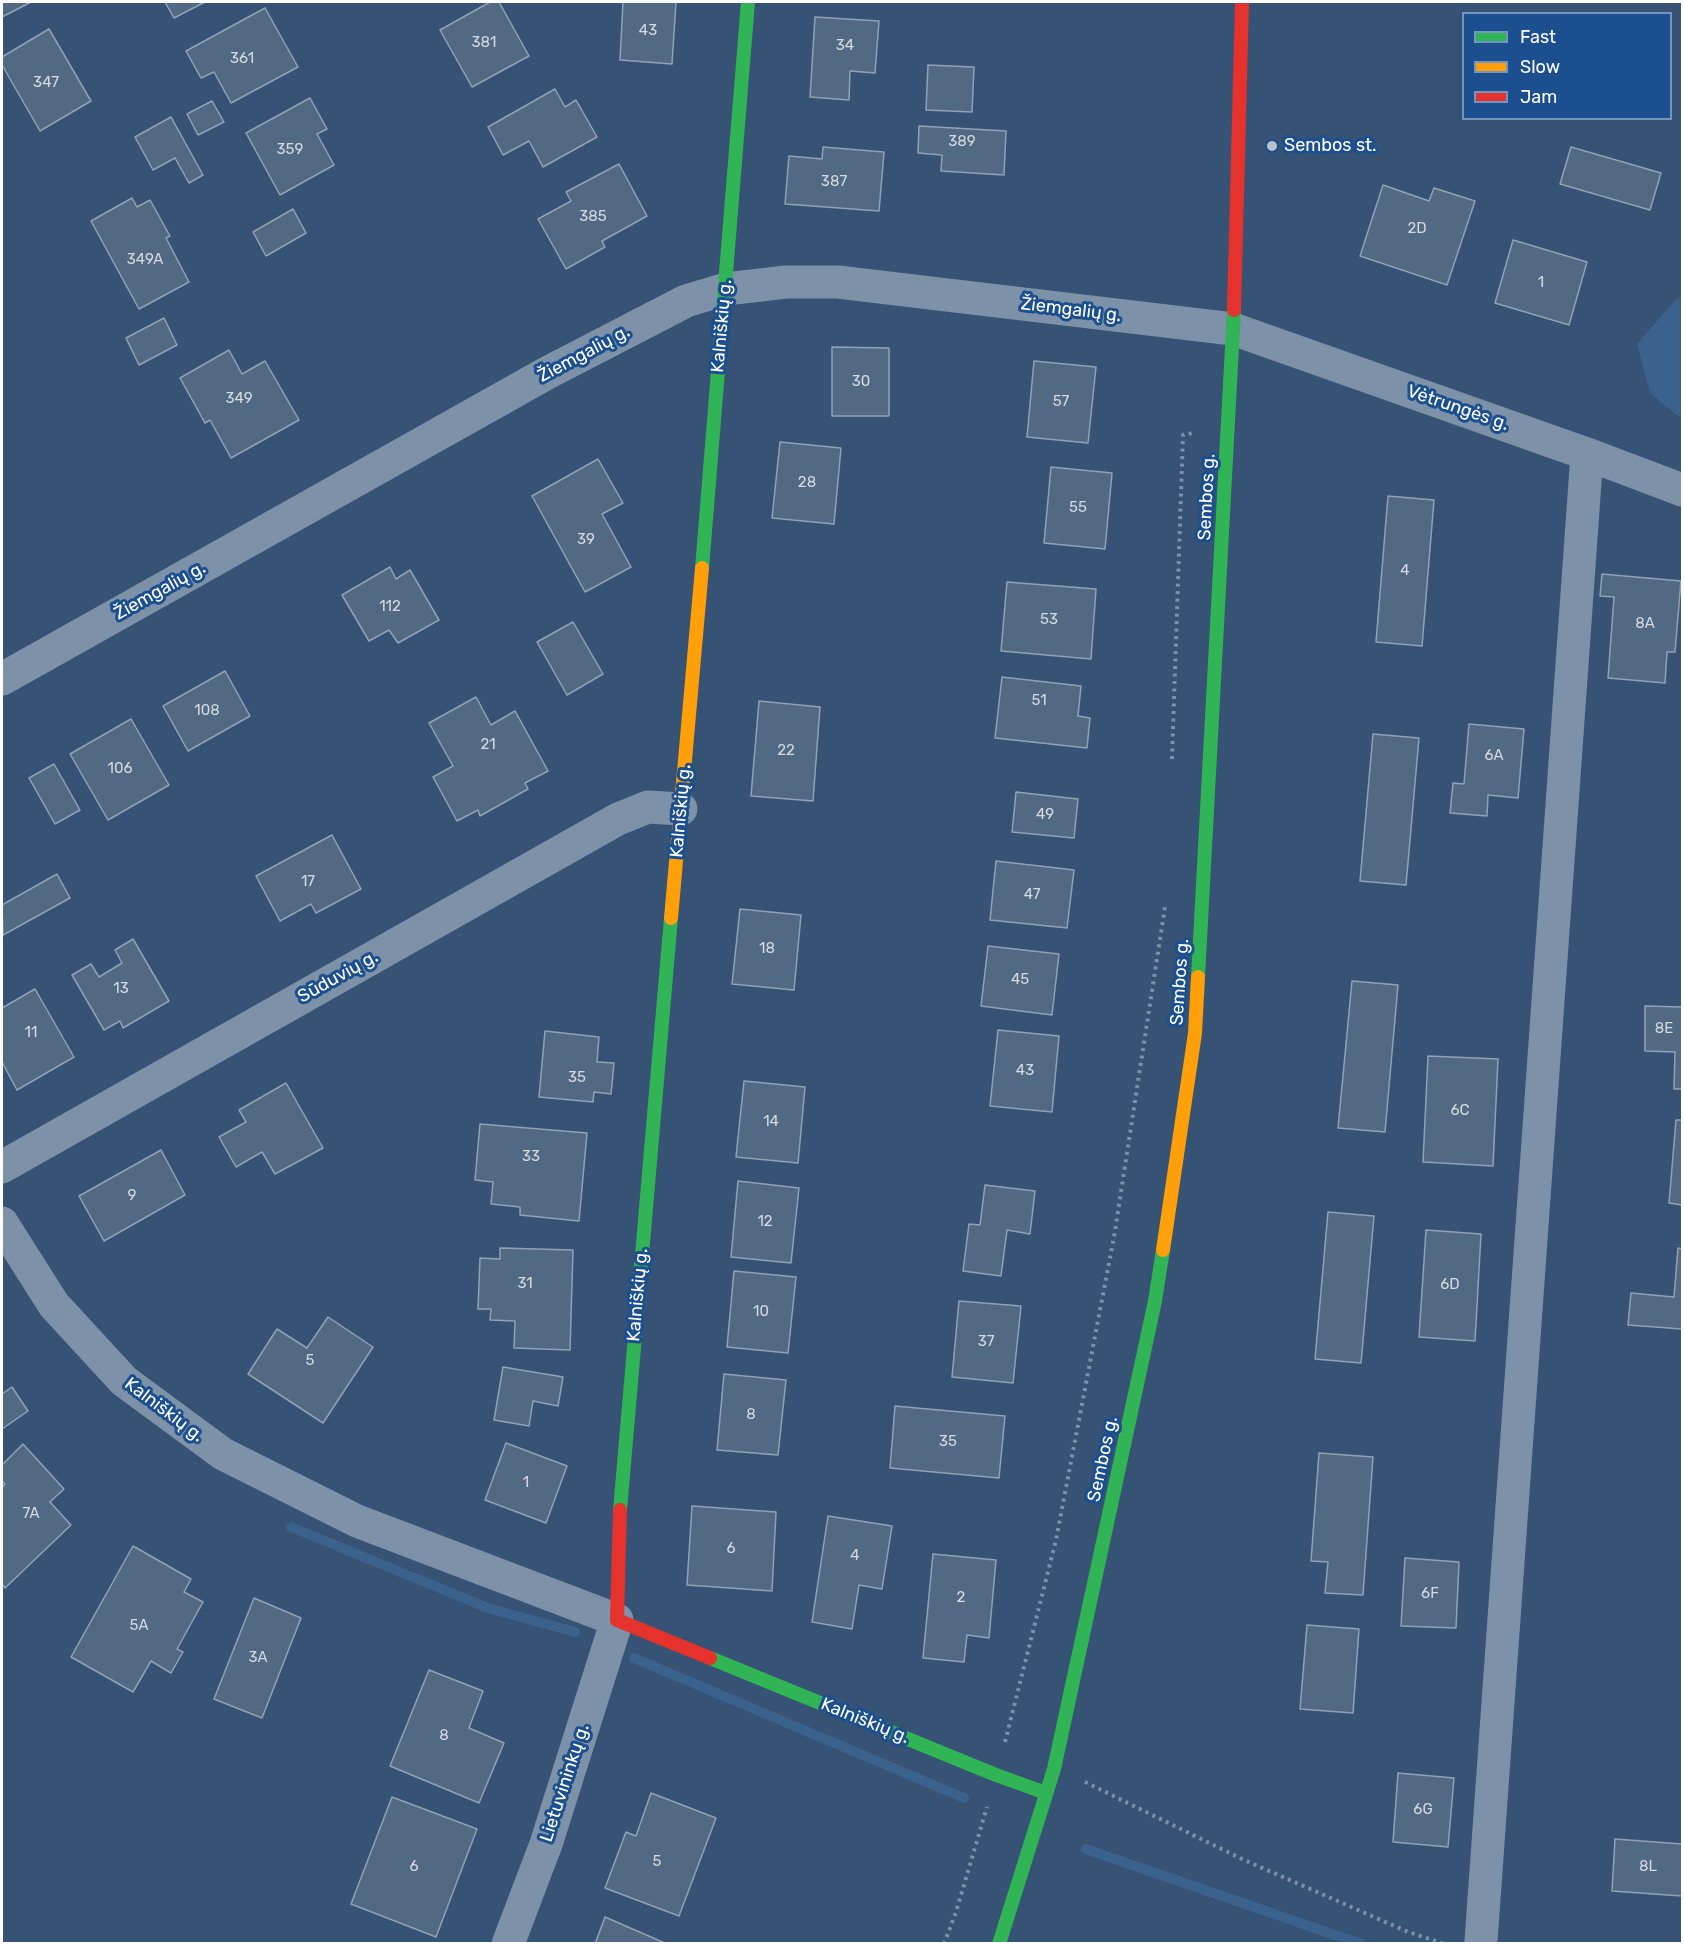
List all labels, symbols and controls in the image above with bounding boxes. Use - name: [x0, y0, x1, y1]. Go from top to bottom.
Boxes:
- legend: [1462, 12, 1672, 120]
- house number: 43: [639, 22, 657, 40]
- text: Fast: [1520, 26, 1556, 48]
- house number: 381: [472, 34, 496, 52]
- house number: 34: [836, 37, 854, 55]
- house number: 361: [230, 50, 254, 68]
- text: Slow: [1520, 56, 1560, 78]
- house number: 347: [33, 74, 59, 92]
- text: Jam: [1520, 86, 1557, 108]
- house number: 389: [948, 133, 976, 151]
- place label: Sembos st.: [1284, 135, 1377, 157]
- marker: Sembos st.: [1265, 139, 1279, 153]
- house number: 359: [277, 141, 303, 159]
- house number: 387: [821, 173, 847, 191]
- house number: 385: [579, 208, 607, 226]
- house number: 2D: [1407, 220, 1427, 238]
- house number: 349A: [127, 251, 163, 269]
- house number: 1: [1538, 274, 1544, 292]
- street label: Kalniškių g.: [707, 278, 737, 374]
- street label: Žiemgalių g.: [1019, 293, 1123, 327]
- street label: Žiemgalių g.: [534, 321, 634, 387]
- house number: 30: [852, 373, 870, 391]
- street label: Vėtrungės g.: [1404, 381, 1512, 435]
- house number: 349: [225, 390, 253, 408]
- house number: 57: [1053, 393, 1069, 411]
- street label: Sembos g.: [1194, 453, 1220, 541]
- house number: 28: [798, 474, 816, 492]
- house number: 55: [1069, 499, 1087, 517]
- house number: 39: [577, 531, 595, 549]
- street label: Žiemgalių g.: [111, 557, 209, 625]
- house number: 4: [1400, 562, 1410, 580]
- house number: 112: [379, 598, 401, 616]
- house number: 53: [1040, 611, 1058, 629]
- house number: 8A: [1635, 615, 1655, 633]
- house number: 51: [1031, 692, 1047, 710]
- house number: 108: [194, 702, 220, 720]
- house number: 21: [480, 736, 496, 754]
- house number: 22: [777, 742, 795, 760]
- house number: 6A: [1484, 747, 1504, 765]
- house number: 106: [108, 760, 132, 778]
- street label: Kalniškių g.: [666, 763, 696, 859]
- house number: 49: [1036, 806, 1054, 824]
- house number: 17: [301, 873, 315, 891]
- house number: 47: [1024, 886, 1040, 904]
- street label: Sembos g.: [1166, 938, 1194, 1026]
- house number: 18: [759, 940, 775, 958]
- street label: Sūduvių g.: [294, 946, 382, 1008]
- house number: 45: [1011, 971, 1029, 989]
- house number: 13: [113, 980, 129, 998]
- house number: 8E: [1655, 1020, 1673, 1038]
- house number: 11: [25, 1024, 37, 1042]
- house number: 43: [1016, 1062, 1034, 1080]
- house number: 35: [568, 1069, 586, 1087]
- house number: 6C: [1450, 1102, 1470, 1120]
- house number: 14: [763, 1113, 779, 1131]
- house number: 33: [522, 1148, 540, 1166]
- house number: 9: [128, 1187, 136, 1205]
- house number: 12: [757, 1213, 773, 1231]
- street label: Kalniškių g.: [623, 1247, 653, 1343]
- house number: 31: [517, 1275, 533, 1293]
- house number: 6D: [1440, 1276, 1460, 1294]
- house number: 10: [753, 1303, 769, 1321]
- house number: 37: [978, 1333, 994, 1351]
- house number: 5: [306, 1352, 314, 1370]
- street label: Kalniškių g.: [120, 1373, 208, 1447]
- house number: 8: [746, 1406, 756, 1424]
- street label: Sembos g.: [1083, 1414, 1123, 1504]
- house number: 35: [939, 1433, 957, 1451]
- house number: 1: [523, 1474, 529, 1492]
- house number: 7A: [23, 1505, 39, 1523]
- house number: 6: [726, 1540, 736, 1558]
- house number: 4: [850, 1547, 860, 1565]
- house number: 6F: [1421, 1585, 1439, 1603]
- house number: 2: [957, 1589, 965, 1607]
- house number: 5A: [130, 1617, 148, 1635]
- house number: 3A: [248, 1649, 268, 1667]
- street label: Kalniškių g.: [818, 1693, 912, 1749]
- street label: Lietuvininkų g.: [536, 1721, 594, 1845]
- house number: 8: [439, 1727, 449, 1745]
- house number: 6G: [1413, 1801, 1433, 1819]
- house number: 5: [653, 1853, 661, 1871]
- house number: 6: [409, 1858, 419, 1876]
- house number: 8L: [1639, 1858, 1657, 1876]

